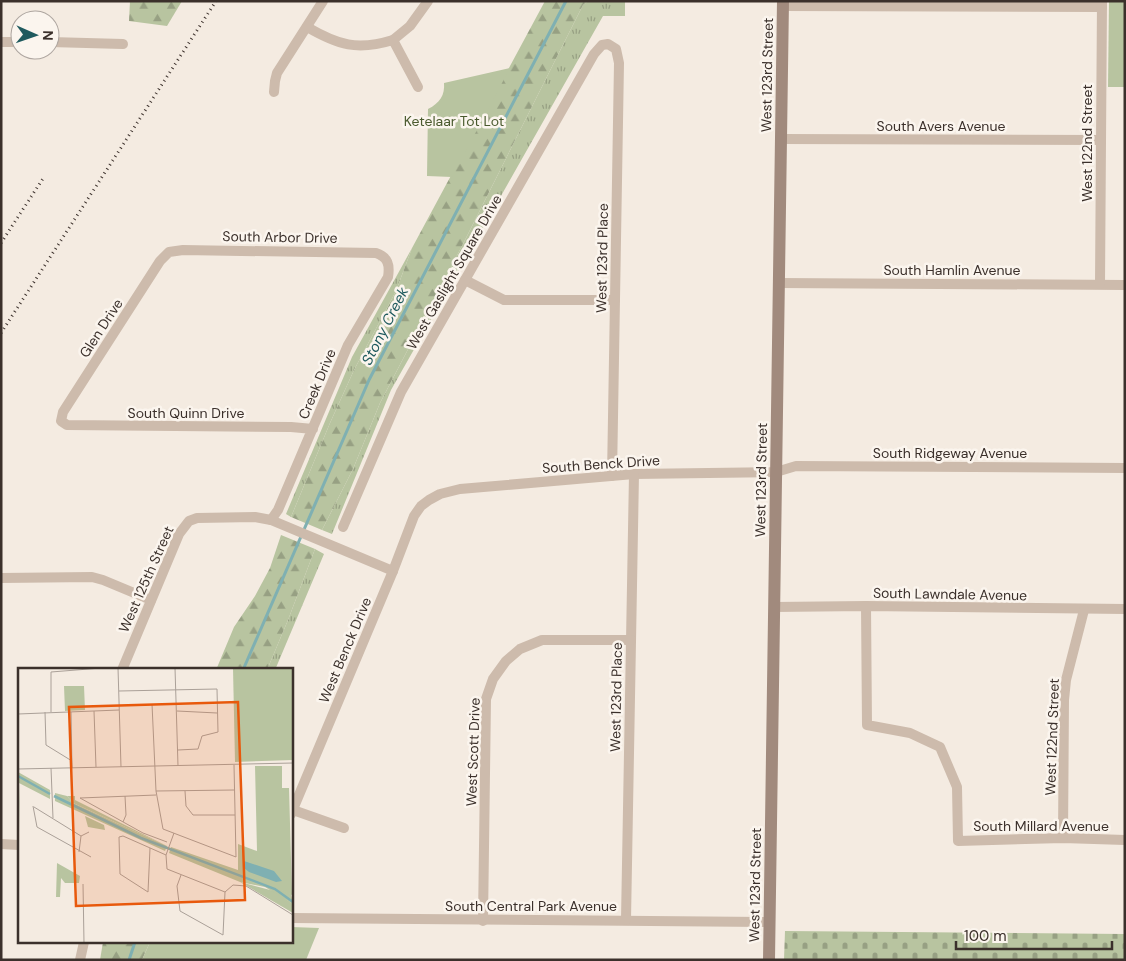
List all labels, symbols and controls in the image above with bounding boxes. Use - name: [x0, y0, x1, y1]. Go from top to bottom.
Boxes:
- north arrow: [10, 10, 60, 60]
- street label: West 123rd Street: [757, 18, 777, 132]
- text: N: [39, 30, 57, 41]
- street label: West 122nd Street: [1078, 84, 1096, 202]
- park label: Ketelaar Tot Lot: [404, 112, 504, 130]
- street label: South Avers Avenue: [877, 117, 1005, 135]
- street label: West Gaslight Square Drive: [402, 191, 506, 353]
- street label: West 123rd Place: [592, 203, 612, 313]
- street label: South Arbor Drive: [222, 227, 338, 247]
- street label: South Hamlin Avenue: [883, 261, 1021, 279]
- water label: Stony Creek: [357, 283, 413, 368]
- street label: Glen Drive: [75, 295, 127, 361]
- street label: Creek Drive: [294, 346, 340, 422]
- street label: South Quinn Drive: [128, 404, 244, 422]
- street label: West 123rd Street: [751, 423, 771, 537]
- street label: South Ridgeway Avenue: [873, 444, 1027, 462]
- street label: South Benck Drive: [541, 451, 661, 477]
- street label: West 125th Street: [114, 523, 178, 635]
- street label: South Lawndale Avenue: [873, 584, 1027, 604]
- street label: West Benck Drive: [315, 594, 375, 706]
- street label: West 123rd Place: [606, 642, 626, 752]
- inset map: [18, 668, 292, 944]
- street label: West 122nd Street: [1041, 678, 1063, 796]
- street label: West Scott Drive: [462, 697, 484, 807]
- street label: South Millard Avenue: [973, 817, 1109, 835]
- street label: West 123rd Street: [745, 828, 765, 942]
- street label: South Central Park Avenue: [445, 897, 617, 915]
- scale bar: [956, 918, 1112, 950]
- text: 100 m: [964, 926, 1007, 946]

